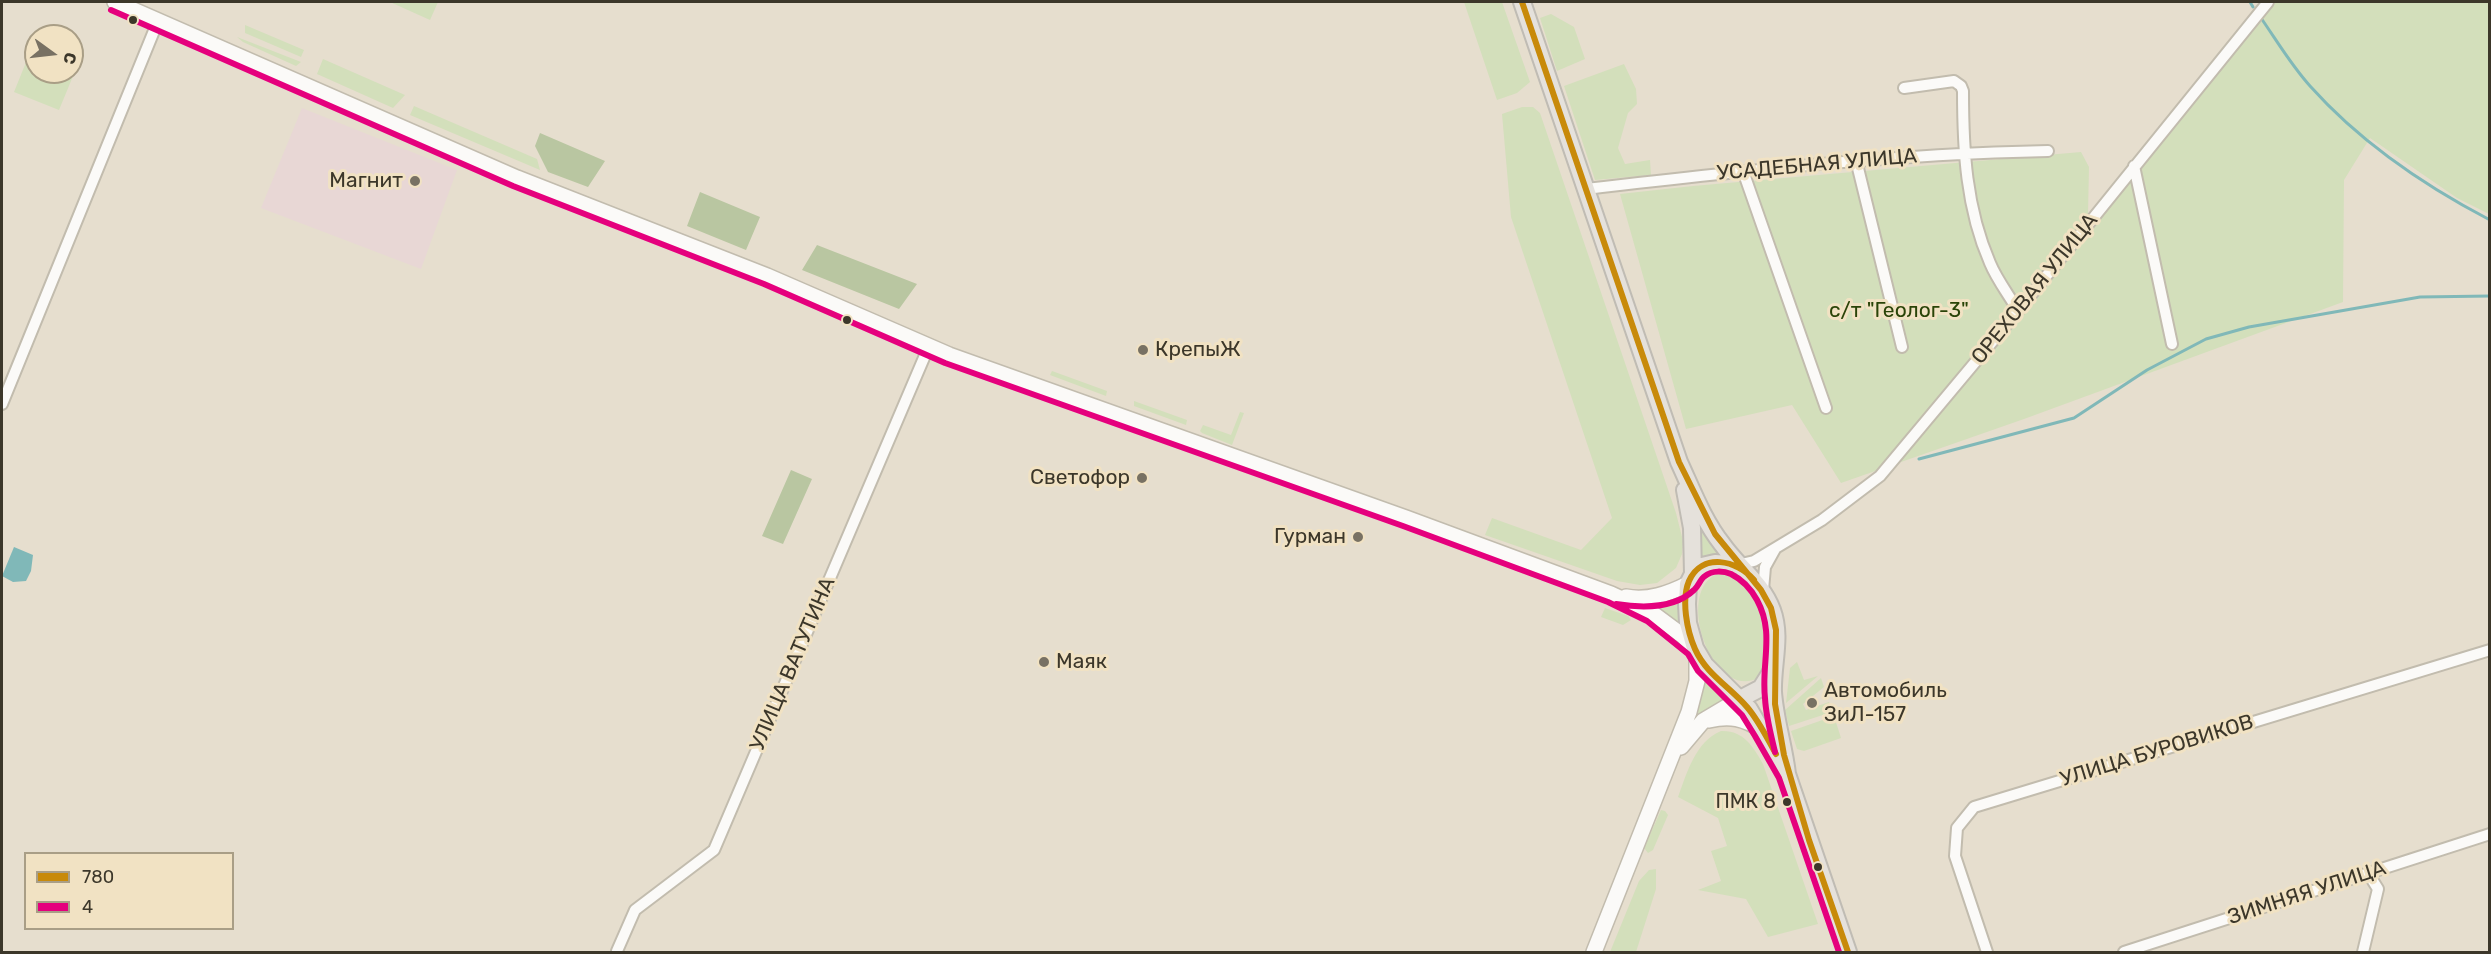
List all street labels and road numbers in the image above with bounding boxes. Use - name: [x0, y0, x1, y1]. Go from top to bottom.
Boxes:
- street label: УСАДЕБНАЯ УЛИЦА: [1716, 144, 1918, 186]
- street label: ОРЕХОВАЯ УЛИЦА: [1966, 209, 2104, 369]
- street label: УЛИЦА ВАТУТИНА: [745, 573, 841, 755]
- street label: УЛИЦА БУРОВИКОВ: [2057, 710, 2257, 792]
- street label: ЗИМНЯЯ УЛИЦА: [2225, 856, 2389, 930]

